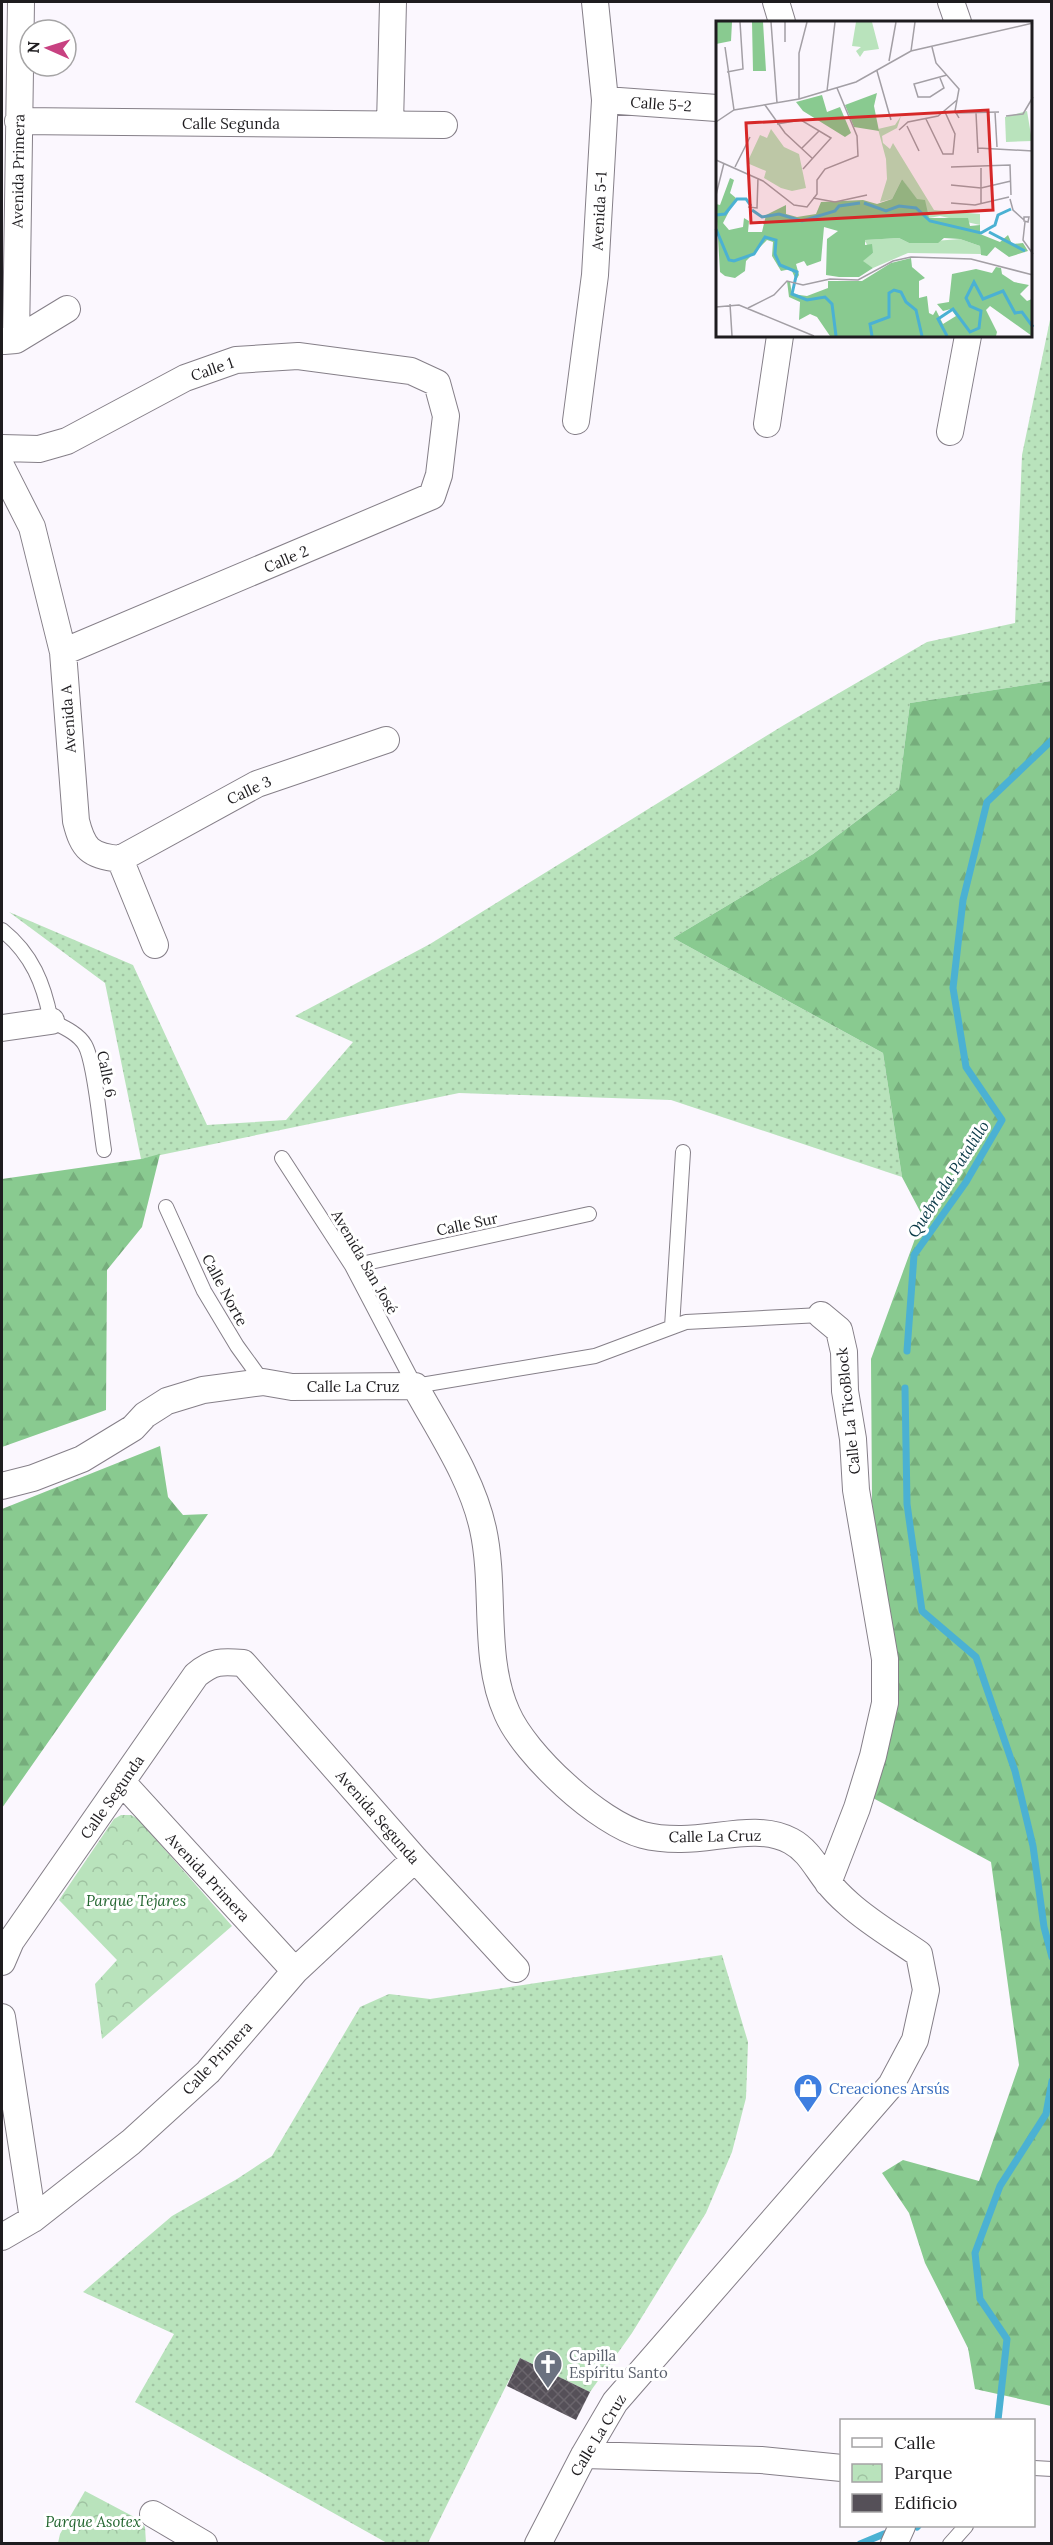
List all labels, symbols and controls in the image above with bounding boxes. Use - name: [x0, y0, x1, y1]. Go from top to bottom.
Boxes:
- north arrow: [18, 18, 78, 78]
- inset map: [716, 21, 1032, 338]
- text: N: [23, 41, 43, 54]
- street label: Calle 5-2: [630, 92, 692, 116]
- street label: Avenida Primera: [7, 114, 28, 229]
- street label: Calle Segunda: [182, 114, 280, 133]
- street label: Avenida 5-1: [587, 171, 611, 252]
- street label: Calle 1: [188, 353, 236, 385]
- street label: Calle 2: [261, 541, 311, 577]
- street label: Avenida A: [56, 684, 80, 755]
- street label: Calle 3: [224, 771, 274, 809]
- street label: Calle 6: [93, 1049, 121, 1099]
- water label: Quebrada Patalillo: [903, 1117, 993, 1241]
- street label: Avenida San José: [327, 1206, 403, 1318]
- street label: Calle Sur: [435, 1208, 500, 1240]
- street label: Calle Norte: [198, 1251, 252, 1329]
- street label: Calle La TicoBlock: [832, 1347, 864, 1475]
- street label: Calle La Cruz: [307, 1377, 399, 1396]
- street label: Calle Segunda: [76, 1751, 148, 1843]
- street label: Avenida Segunda: [331, 1765, 424, 1868]
- street label: Calle La Cruz: [668, 1826, 762, 1846]
- street label: Avenida Primera: [161, 1828, 254, 1925]
- park label: Parque Tejares: [86, 1891, 186, 1910]
- street label: Calle Primera: [178, 2017, 256, 2099]
- shop icon: Creaciones Arsús: [792, 2072, 824, 2114]
- place label: Creaciones Arsús: [829, 2079, 950, 2098]
- place label: Capilla Espíritu Santo: [569, 2346, 668, 2382]
- church icon: Capilla Espíritu Santo: [532, 2348, 564, 2390]
- street label: Calle La Cruz: [566, 2390, 630, 2480]
- legend: [840, 2419, 1035, 2527]
- text: Calle: [894, 2431, 936, 2454]
- text: Parque: [894, 2461, 953, 2484]
- text: Edificio: [894, 2491, 957, 2514]
- park label: Parque Asotex: [45, 2512, 141, 2531]

